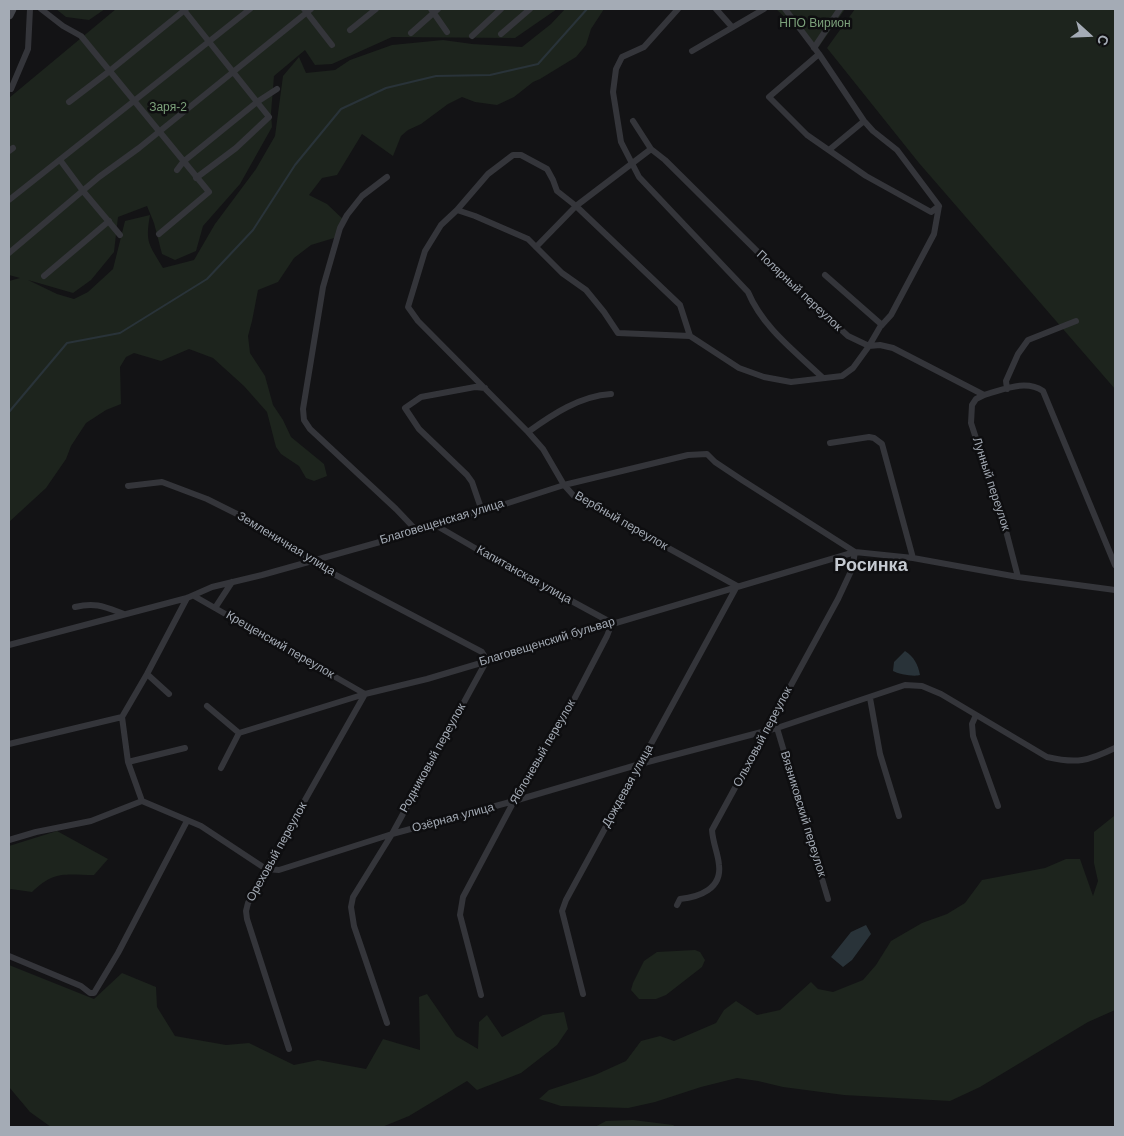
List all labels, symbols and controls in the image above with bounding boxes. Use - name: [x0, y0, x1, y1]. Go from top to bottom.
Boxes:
- north arrow: [1064, 10, 1114, 60]
- park label: НПО Вирион: [779, 17, 851, 31]
- text: С: [1094, 33, 1112, 48]
- park label: Заря-2: [149, 101, 187, 115]
- street label: Полярный переулок: [753, 248, 845, 334]
- street label: Лунный переулок: [969, 436, 1013, 532]
- street label: Вербный переулок: [572, 489, 670, 553]
- street label: Благовещенская улица: [378, 496, 506, 548]
- street label: Земленичная улица: [234, 509, 338, 579]
- street label: Капитанская улица: [474, 543, 574, 607]
- district label: Росинка: [834, 555, 908, 577]
- street label: Крещенский переулок: [223, 608, 337, 682]
- street label: Благовещенский бульвар: [477, 614, 617, 670]
- street label: Ольховый переулок: [731, 685, 795, 789]
- street label: Яблоневый переулок: [507, 697, 579, 807]
- street label: Родниковый переулок: [397, 701, 469, 815]
- street label: Дождевая улица: [599, 742, 657, 830]
- street label: Вязниковский переулок: [777, 749, 829, 879]
- street label: Ореховый переулок: [244, 800, 310, 904]
- street label: Озёрная улица: [410, 800, 496, 836]

